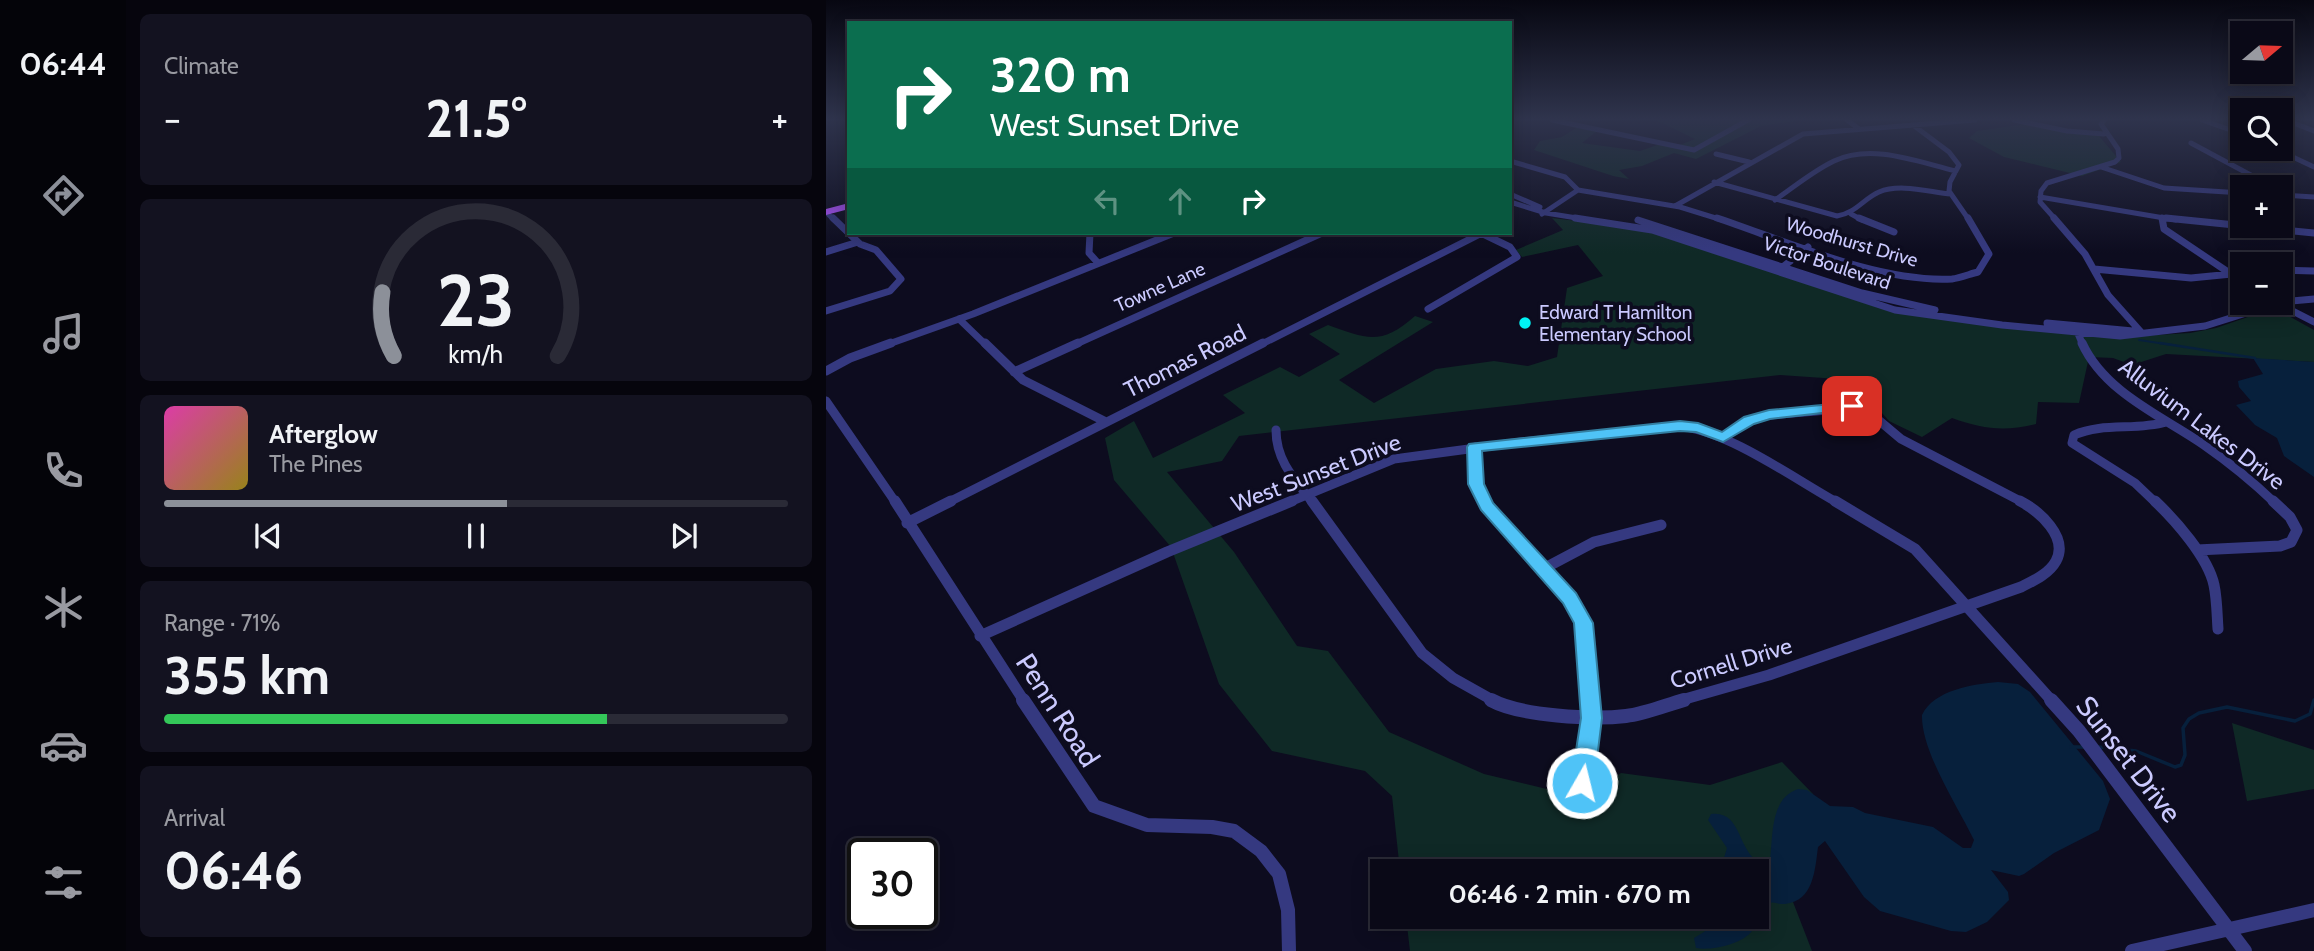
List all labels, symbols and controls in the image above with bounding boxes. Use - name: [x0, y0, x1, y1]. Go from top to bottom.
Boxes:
- north arrow: [2230, 21, 2292, 84]
- map controls: [2230, 21, 2293, 315]
- text: 06:44: [19, 44, 107, 83]
- text: 320 m: [990, 45, 1131, 104]
- icon: right: [875, 49, 966, 140]
- text: Climate: [164, 52, 239, 80]
- text: 21.5°: [425, 87, 527, 150]
- text: −: [164, 95, 181, 142]
- text: +: [771, 95, 788, 142]
- button: search: [2230, 98, 2293, 161]
- text: West Sunset Drive: [990, 105, 1239, 144]
- icon: directions: [39, 171, 88, 220]
- button: +: [2230, 175, 2293, 238]
- icon: left: [1088, 182, 1126, 220]
- icon: ahead: [1161, 182, 1199, 220]
- icon: right: [1234, 182, 1272, 220]
- street label: Woodhurst Drive: [1783, 212, 1921, 272]
- street label: Victor Boulevard: [1760, 232, 1894, 294]
- button: −: [2230, 252, 2293, 315]
- text: 23: [437, 257, 515, 345]
- street label: Towne Lane: [1111, 257, 1209, 317]
- place label: Edward T Hamilton Elementary School: [1539, 301, 1692, 346]
- icon: music: [39, 309, 88, 358]
- marker: Edward T Hamilton Elementary School: [1517, 315, 1533, 331]
- street label: Thomas Road: [1119, 318, 1251, 404]
- text: km/h: [449, 339, 503, 369]
- street label: Alluvium Lakes Drive: [2113, 352, 2291, 496]
- pin: [1822, 376, 1882, 436]
- icon: arrive: [1833, 387, 1871, 425]
- text: Afterglow: [269, 418, 378, 450]
- street label: West Sunset Drive: [1227, 428, 1405, 518]
- icon: phone: [39, 446, 88, 495]
- text: The Pines: [269, 450, 363, 478]
- icon: previous: [249, 517, 287, 555]
- icon: pause: [457, 517, 495, 555]
- icon: next: [665, 517, 703, 555]
- icon: climate: [39, 583, 88, 632]
- text: Range · 71%: [164, 609, 280, 637]
- street label: Cornell Drive: [1667, 631, 1796, 695]
- text: 355 km: [164, 644, 330, 707]
- street label: Penn Road: [1009, 647, 1107, 773]
- street label: Sunset Drive: [2069, 689, 2189, 829]
- icon: car: [39, 721, 88, 770]
- position arrow: [1545, 746, 1619, 820]
- text: Arrival: [164, 804, 225, 832]
- speed limit sign: 30: [847, 838, 938, 929]
- text: 06:46: [164, 839, 303, 902]
- icon: filters: [39, 858, 88, 907]
- text: 06:46 · 2 min · 670 m: [1448, 878, 1691, 910]

